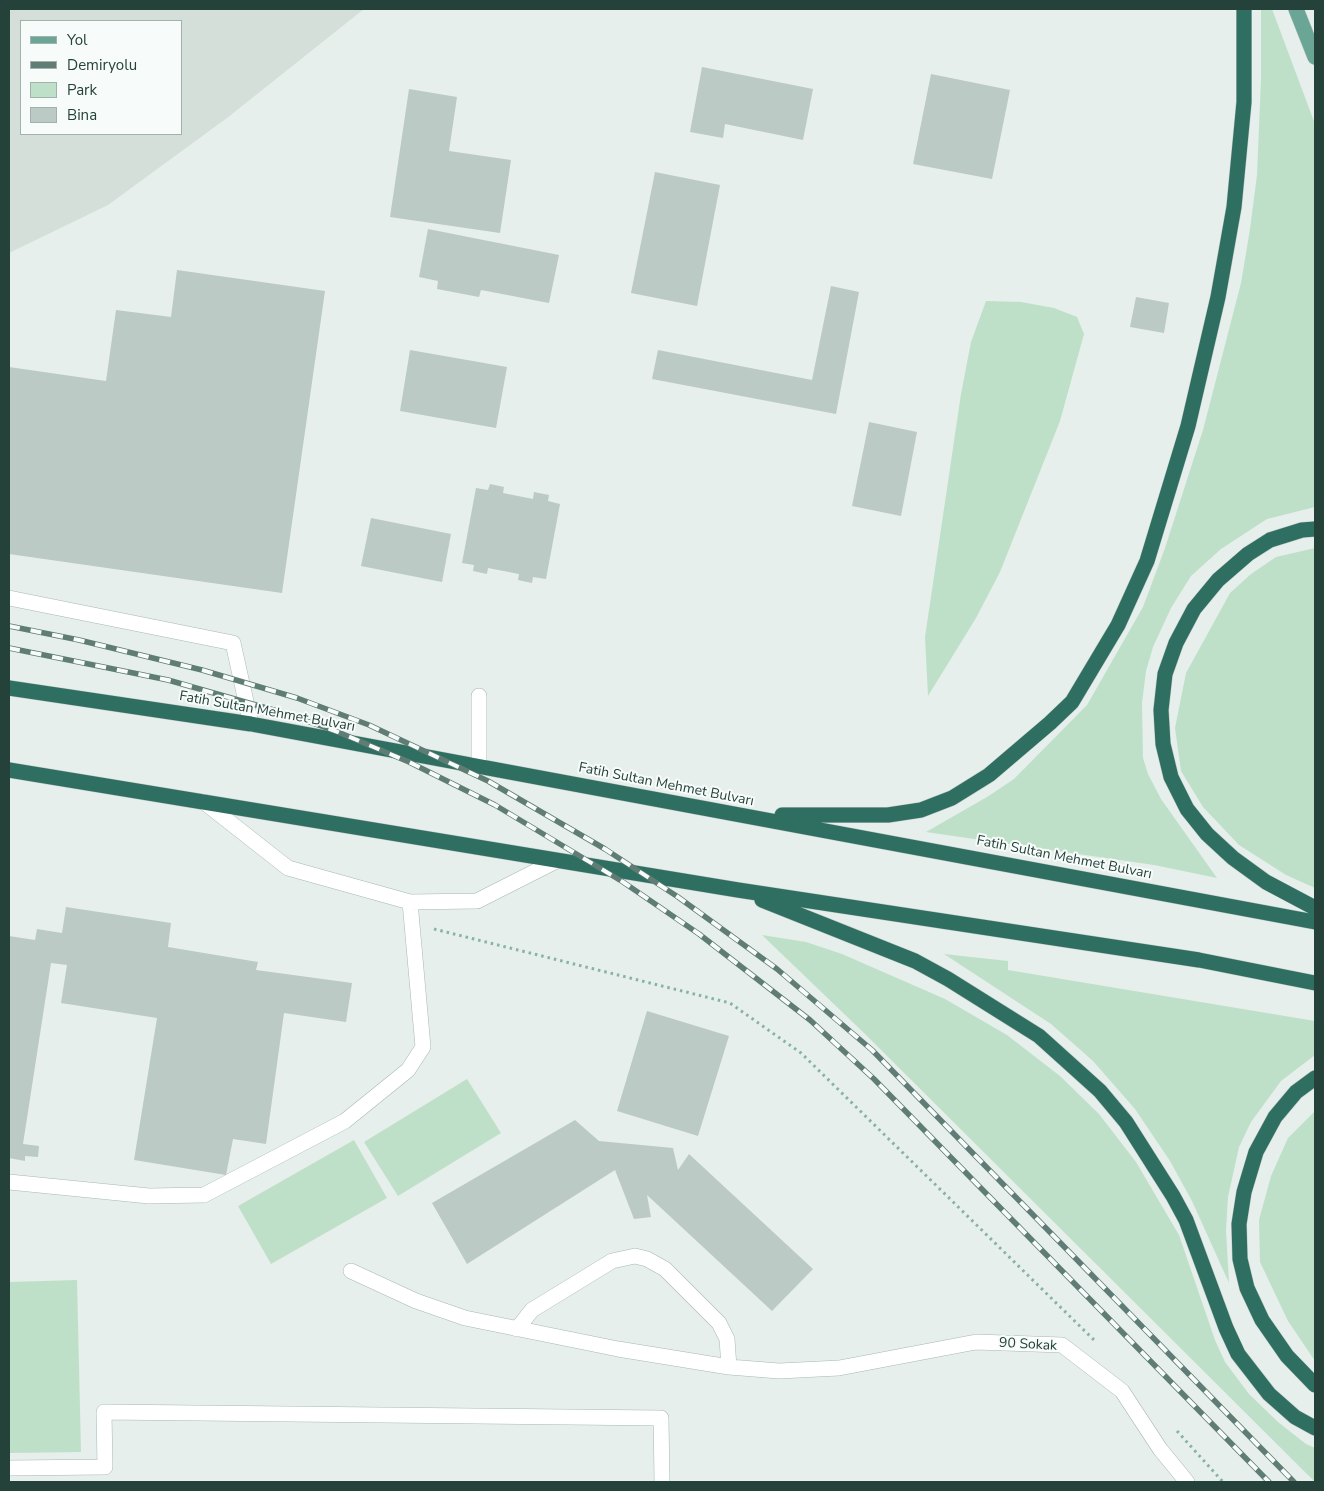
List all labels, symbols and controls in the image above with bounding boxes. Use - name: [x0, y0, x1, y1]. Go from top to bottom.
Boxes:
- legend: [20, 20, 182, 135]
- text: Yol: [67, 30, 88, 50]
- text: Demiryolu: [67, 55, 137, 75]
- text: Park: [67, 80, 97, 100]
- text: Bina: [67, 105, 97, 125]
- street label: Fatih Sultan Mehmet Bulvarı: [178, 688, 356, 736]
- street label: Fatih Sultan Mehmet Bulvarı: [577, 760, 755, 810]
- street label: Fatih Sultan Mehmet Bulvarı: [975, 833, 1153, 883]
- street label: 90 Sokak: [999, 1335, 1057, 1355]

